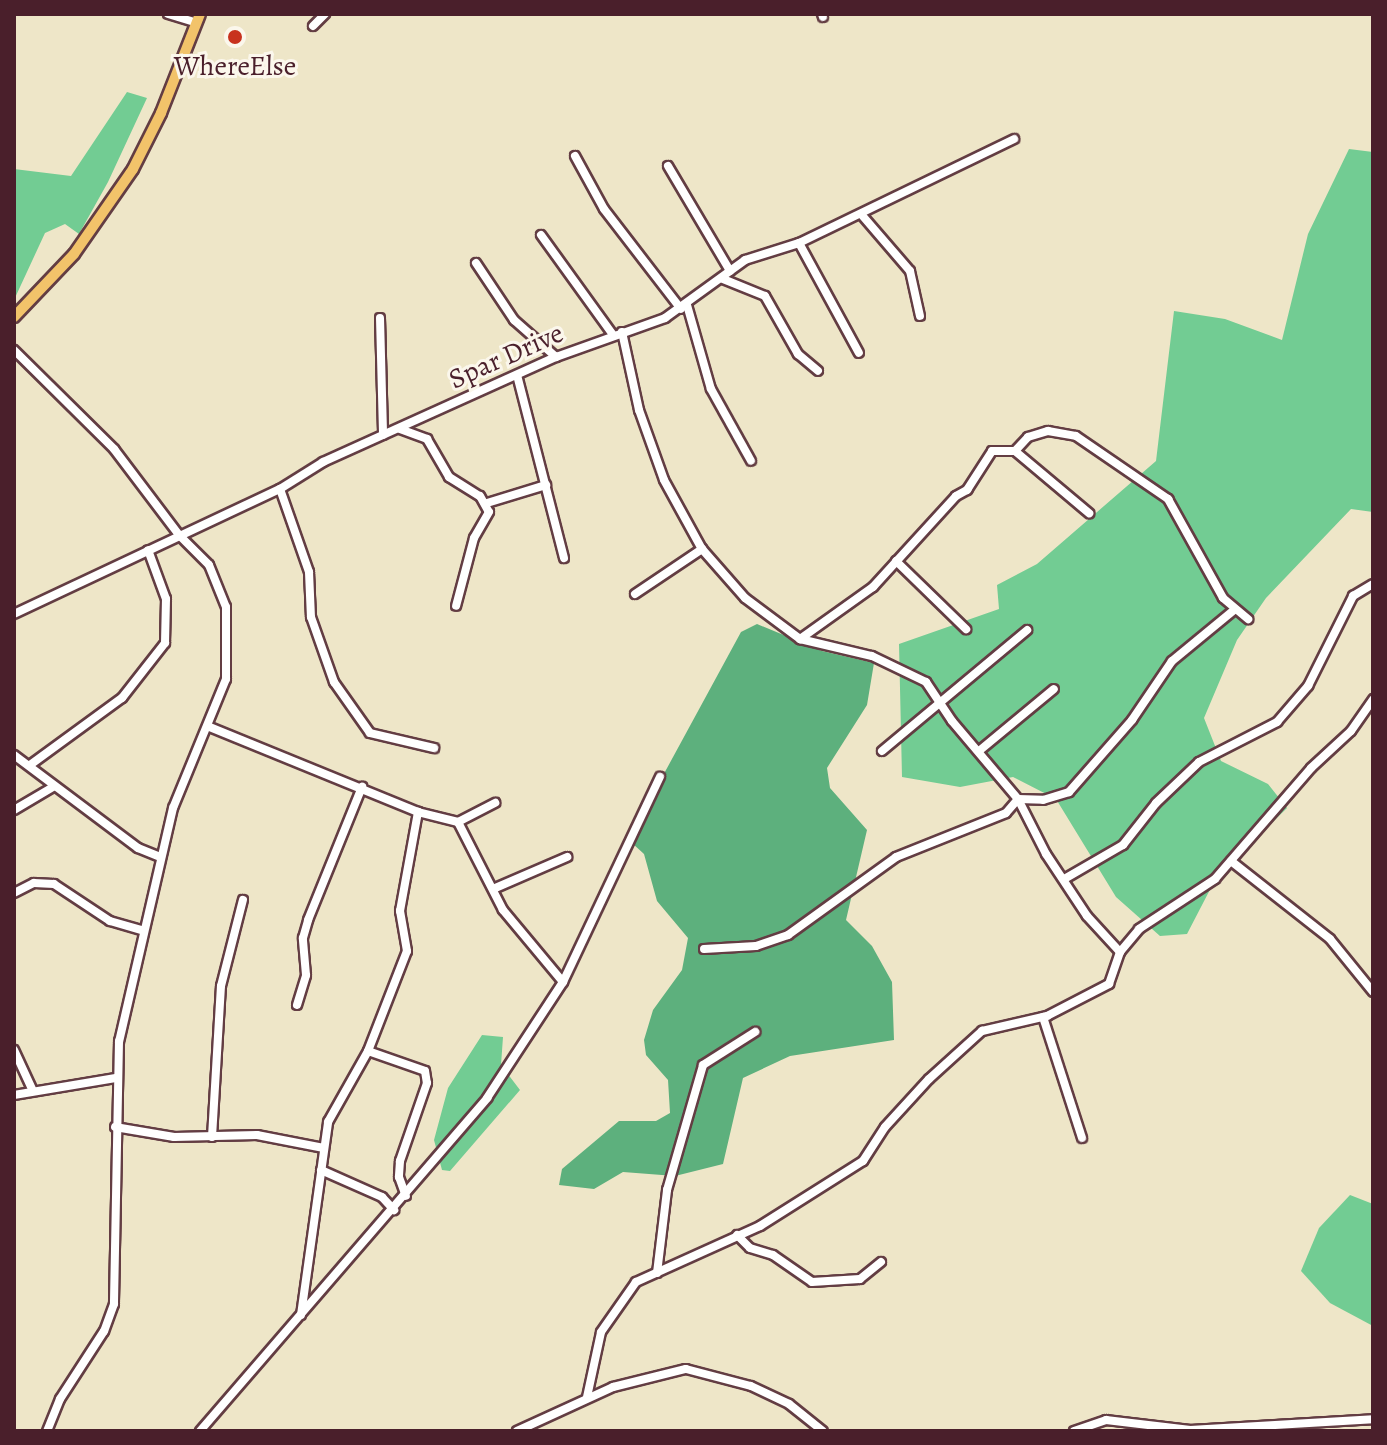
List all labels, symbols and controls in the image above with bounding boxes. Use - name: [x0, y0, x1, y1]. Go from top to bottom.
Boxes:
- marker: WhereElse: [226, 28, 244, 46]
- place label: WhereElse: [174, 49, 296, 83]
- street label: Spar Drive: [444, 316, 568, 396]

